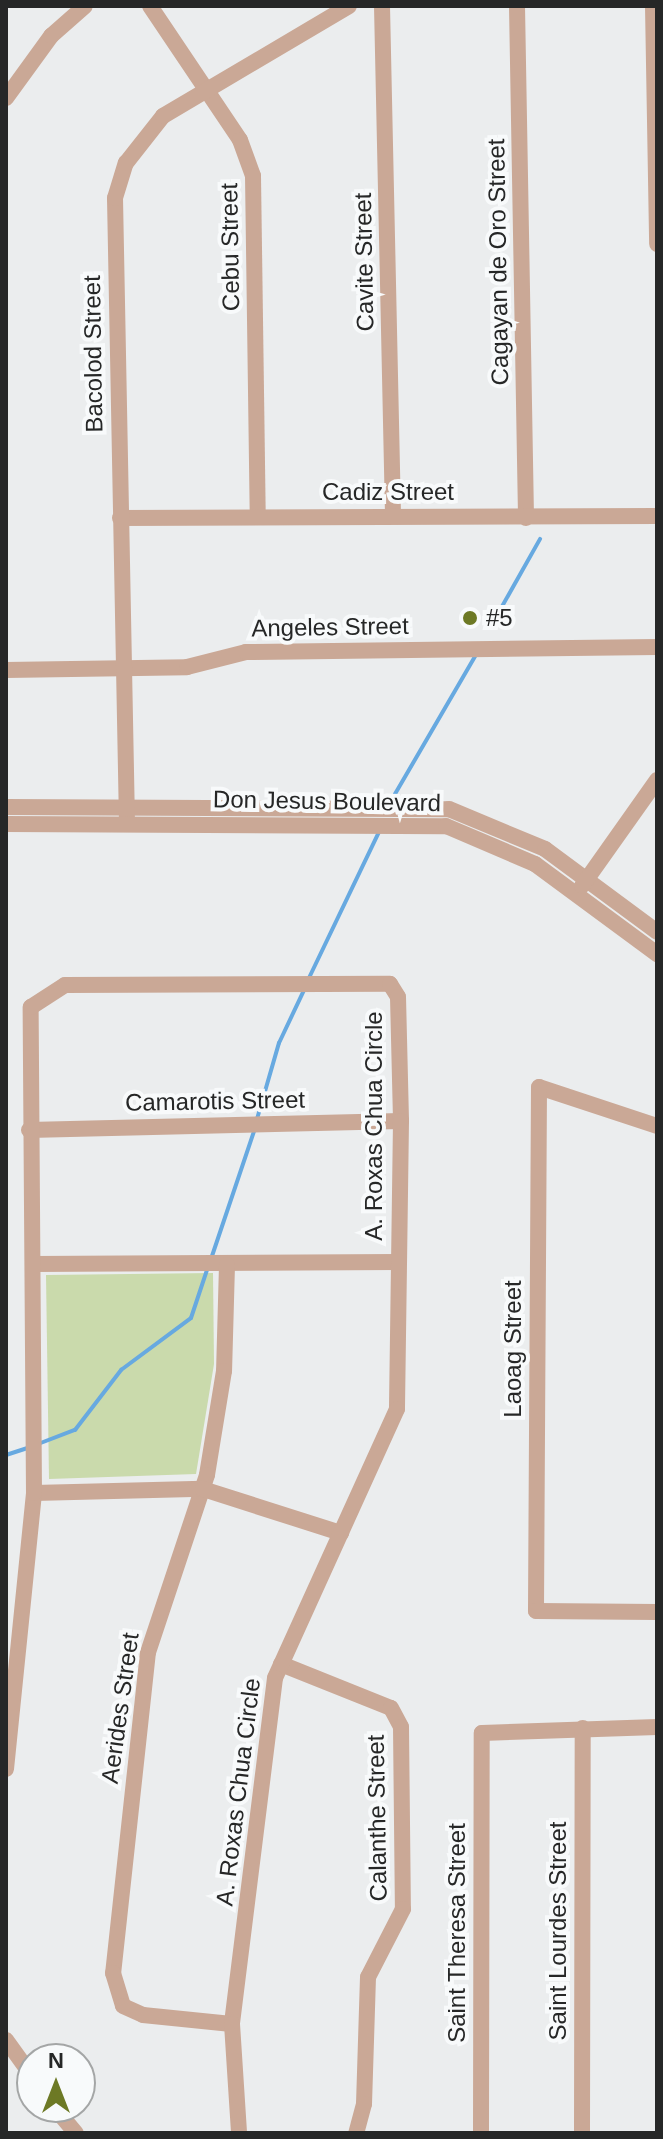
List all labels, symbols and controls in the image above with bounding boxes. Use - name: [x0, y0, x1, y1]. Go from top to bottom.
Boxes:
- street label: Cagayan de Oro Street: [481, 138, 515, 386]
- street label: Cebu Street: [214, 183, 246, 311]
- street label: Cavite Street: [348, 192, 380, 332]
- street label: Bacolod Street: [77, 275, 109, 433]
- street label: Cadiz Street: [322, 478, 454, 506]
- place label: #5: [486, 604, 513, 632]
- marker: #5: [461, 609, 479, 627]
- street label: Angeles Street: [251, 611, 409, 643]
- street label: Don Jesus Boulevard: [213, 785, 441, 817]
- street label: A. Roxas Chua Circle: [360, 1011, 388, 1241]
- street label: Camarotis Street: [125, 1085, 305, 1117]
- street label: Laoag Street: [499, 1280, 527, 1418]
- street label: Aerides Street: [95, 1631, 145, 1785]
- street label: A. Roxas Chua Circle: [210, 1676, 266, 1908]
- street label: Calanthe Street: [361, 1734, 393, 1902]
- street label: Saint Lourdes Street: [544, 1822, 572, 2040]
- street label: Saint Theresa Street: [443, 1823, 471, 2043]
- north arrow: [16, 2043, 96, 2123]
- text: N: [48, 2048, 64, 2073]

